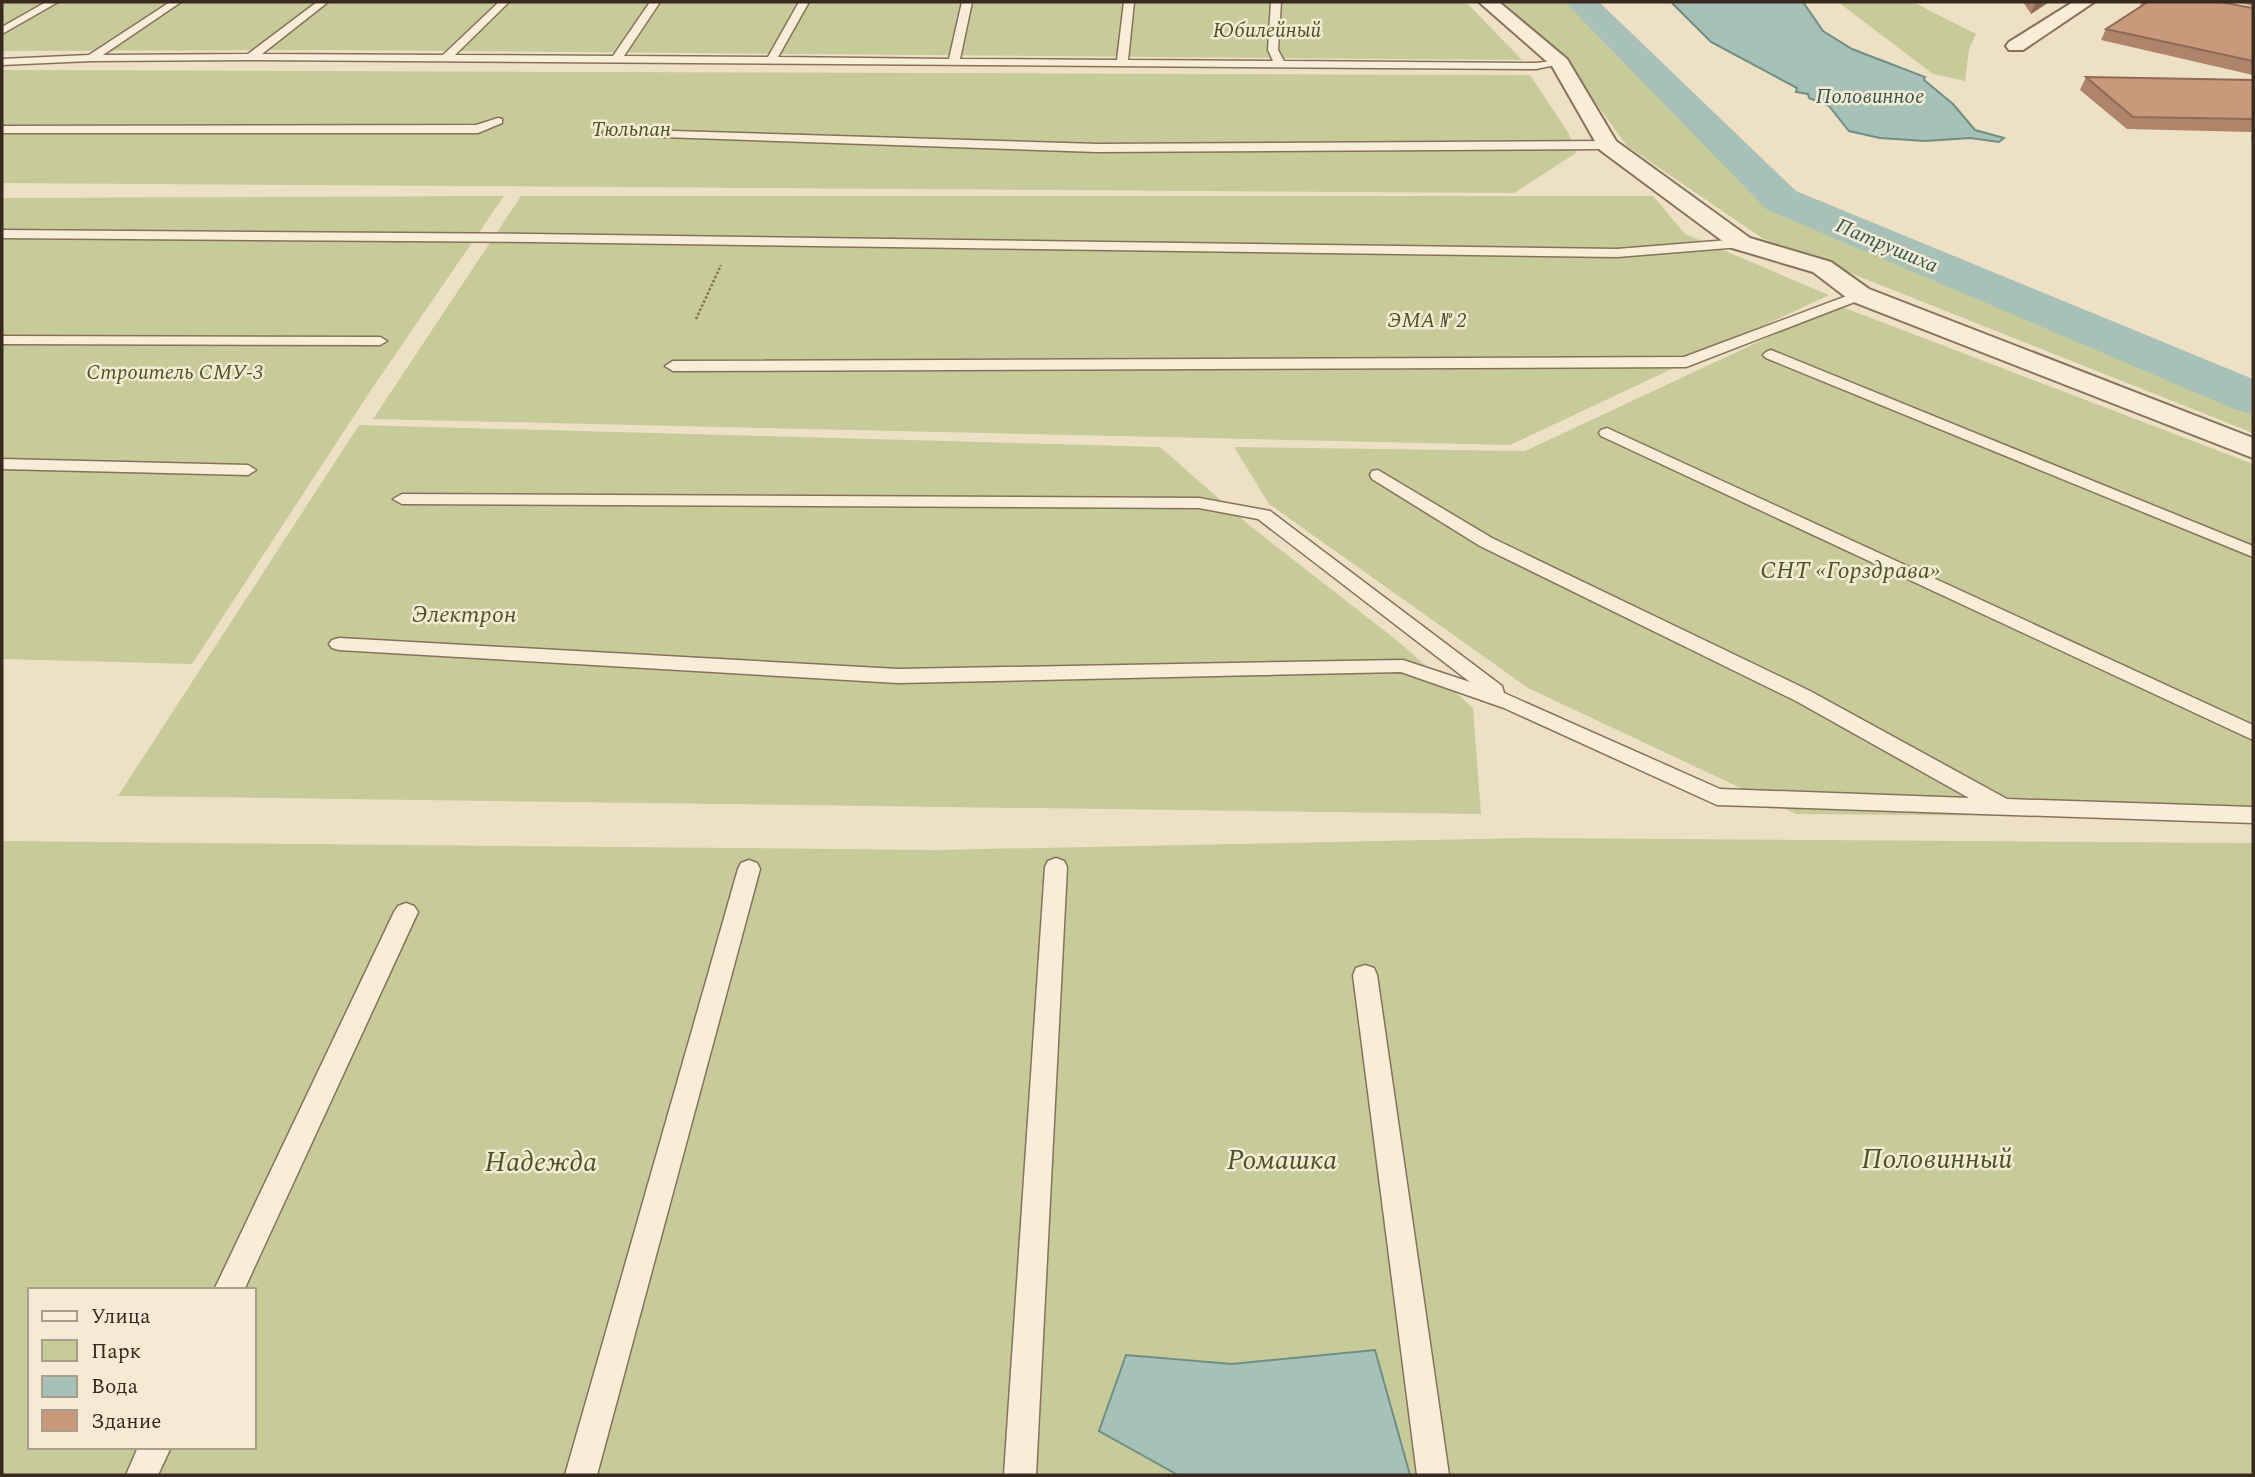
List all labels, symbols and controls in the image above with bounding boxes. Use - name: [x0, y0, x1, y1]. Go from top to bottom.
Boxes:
- park label: Юбилейный: [1213, 15, 1321, 47]
- water label: Половинное: [1816, 81, 1924, 113]
- park label: Тюльпан: [591, 114, 671, 146]
- water label: Патрушиха: [1830, 210, 1943, 282]
- park label: ЭМА № 2: [1387, 305, 1467, 337]
- park label: Строитель СМУ-3: [86, 357, 264, 389]
- park label: СНТ «Горздрава»: [1760, 553, 1940, 589]
- park label: Электрон: [412, 597, 517, 633]
- park label: Половинный: [1861, 1138, 2013, 1181]
- park label: Ромашка: [1227, 1139, 1337, 1182]
- park label: Надежда: [485, 1141, 597, 1184]
- legend: [28, 1288, 256, 1449]
- text: Улица: [91, 1301, 151, 1333]
- text: Парк: [91, 1336, 142, 1368]
- text: Вода: [91, 1371, 139, 1403]
- text: Здание: [91, 1406, 161, 1438]

